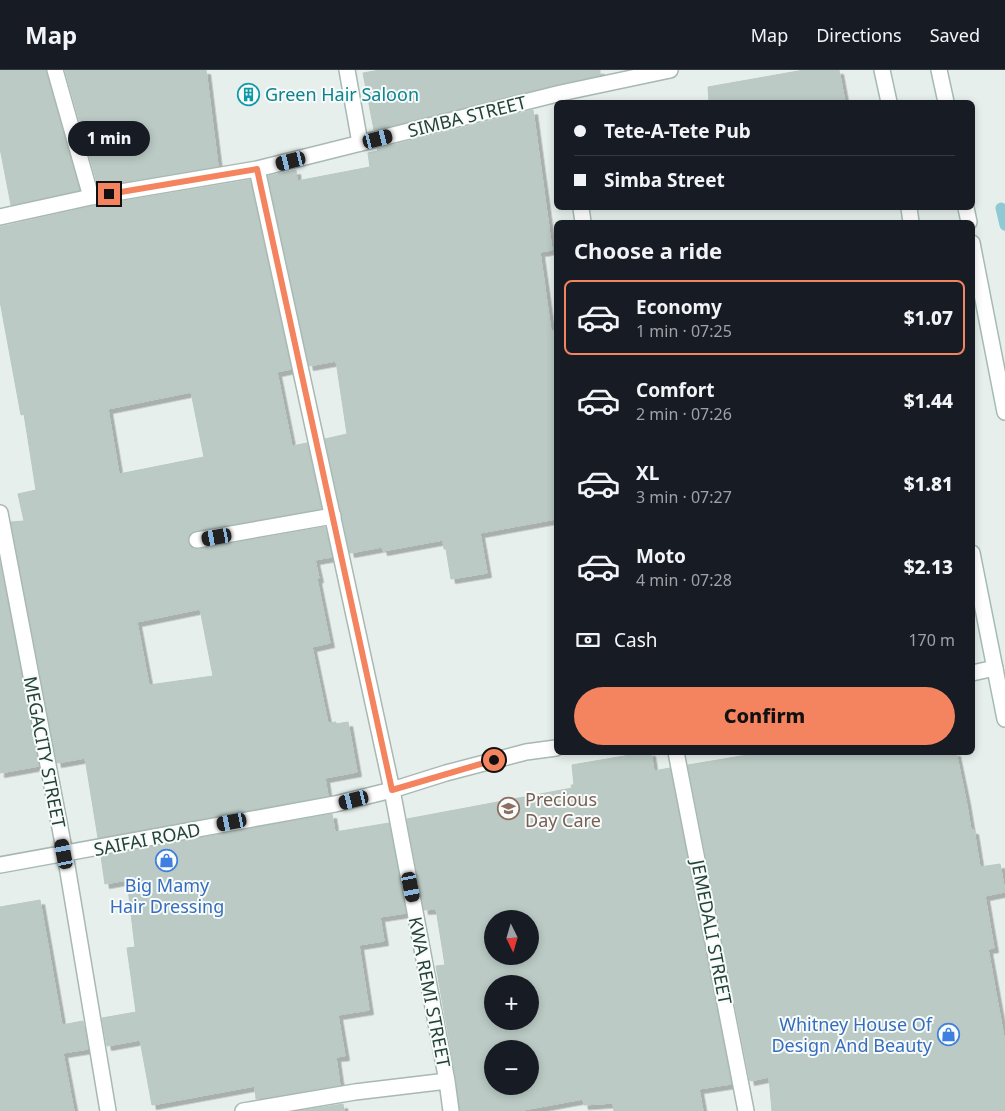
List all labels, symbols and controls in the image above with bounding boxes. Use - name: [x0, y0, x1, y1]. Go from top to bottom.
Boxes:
- text: Map: [25, 18, 77, 51]
- text: Map: [751, 23, 788, 47]
- text: Directions: [816, 23, 902, 47]
- text: Saved: [930, 23, 980, 47]
- building icon: Green Hair Saloon: [237, 82, 261, 106]
- place label: Green Hair Saloon: [265, 82, 419, 106]
- street label: SIMBA STREET: [405, 90, 529, 142]
- text: Tete-A-Tete Pub: [604, 118, 751, 144]
- callout: 1 min: [68, 122, 150, 156]
- text: 1 min: [87, 127, 131, 149]
- car: [361, 128, 394, 150]
- car: [274, 150, 307, 172]
- text: Simba Street: [604, 167, 725, 193]
- route end: [98, 183, 120, 205]
- text: Choose a ride: [574, 235, 722, 265]
- text: Economy: [636, 294, 722, 320]
- icon: car: [576, 295, 621, 340]
- text: $1.07: [904, 305, 953, 331]
- text: 1 min · 07:25: [636, 320, 732, 342]
- text: Comfort: [636, 377, 715, 403]
- icon: car: [576, 378, 621, 423]
- text: $1.44: [904, 388, 953, 414]
- text: 2 min · 07:26: [636, 403, 732, 425]
- text: XL: [636, 460, 659, 486]
- icon: car: [576, 461, 621, 506]
- text: $1.81: [904, 471, 953, 497]
- text: 3 min · 07:27: [636, 486, 732, 508]
- car: [200, 527, 233, 547]
- text: Moto: [636, 543, 686, 569]
- icon: car: [576, 544, 621, 589]
- text: $2.13: [904, 554, 953, 580]
- text: 4 min · 07:28: [636, 569, 732, 591]
- icon: cash: [574, 626, 602, 654]
- text: Cash: [614, 627, 658, 653]
- text: 170 m: [908, 629, 955, 651]
- street label: MEGACITY STREET: [19, 674, 71, 830]
- button: Confirm: [574, 687, 955, 745]
- route start: [483, 749, 505, 771]
- place label: Precious Day Care: [525, 787, 601, 832]
- car: [337, 789, 370, 811]
- school or university icon: Precious Day Care: [497, 797, 521, 821]
- car: [215, 812, 248, 832]
- street label: SAIFAI ROAD: [92, 817, 202, 861]
- car: [53, 838, 74, 870]
- shop icon: Big Mamy Hair Dressing: [155, 848, 179, 872]
- street label: JEMEDALI STREET: [686, 856, 738, 1006]
- car: [400, 871, 421, 903]
- place label: Big Mamy Hair Dressing: [110, 873, 224, 918]
- north arrow: [484, 910, 539, 965]
- map controls: [484, 910, 539, 1095]
- street label: KWA REMI STREET: [404, 915, 456, 1069]
- button: +: [484, 975, 539, 1030]
- place label: Whitney House Of Design And Beauty: [771, 1012, 933, 1057]
- shop icon: Whitney House Of Design And Beauty: [936, 1022, 960, 1046]
- button: −: [484, 1040, 539, 1095]

